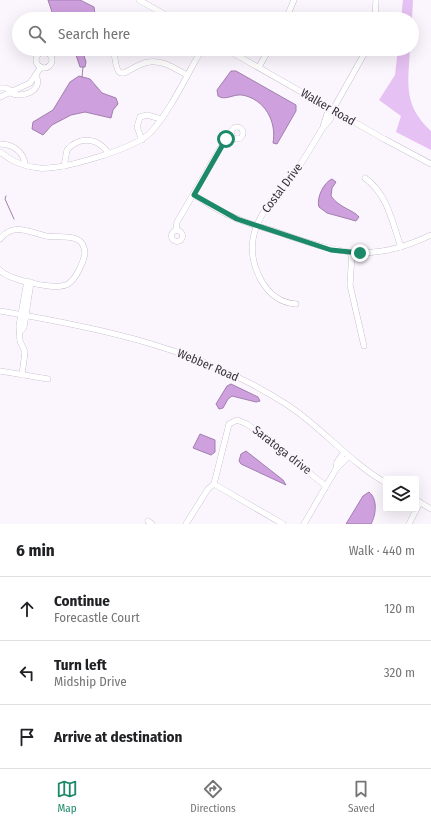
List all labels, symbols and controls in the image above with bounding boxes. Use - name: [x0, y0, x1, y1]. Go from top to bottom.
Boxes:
- search box: [12, 12, 419, 56]
- icon: search: [26, 23, 48, 45]
- text: Search here: [58, 25, 130, 43]
- street label: Walker Road: [298, 86, 358, 128]
- route start: [217, 130, 235, 148]
- street label: Costal Drive: [259, 160, 305, 215]
- route end: [351, 244, 369, 262]
- street label: Webber Road: [175, 346, 241, 384]
- street label: Saratoga drive: [250, 423, 314, 477]
- map controls: [383, 476, 419, 512]
- button: layers: [383, 476, 419, 512]
- text: 6 min: [16, 540, 55, 561]
- text: Walk · 440 m: [349, 543, 415, 558]
- text: Continue: [54, 592, 110, 610]
- icon: ahead: [16, 598, 38, 620]
- text: 120 m: [384, 601, 415, 616]
- text: Forecastle Court: [54, 610, 140, 625]
- text: Turn left: [54, 656, 107, 674]
- icon: left: [16, 662, 38, 684]
- text: 320 m: [384, 665, 415, 680]
- text: Midship Drive: [54, 674, 127, 689]
- icon: arrive: [16, 726, 38, 748]
- text: Arrive at destination: [54, 728, 182, 746]
- tab: Map: [56, 778, 78, 815]
- tab: Directions: [190, 778, 236, 815]
- tab: Saved: [348, 778, 375, 815]

